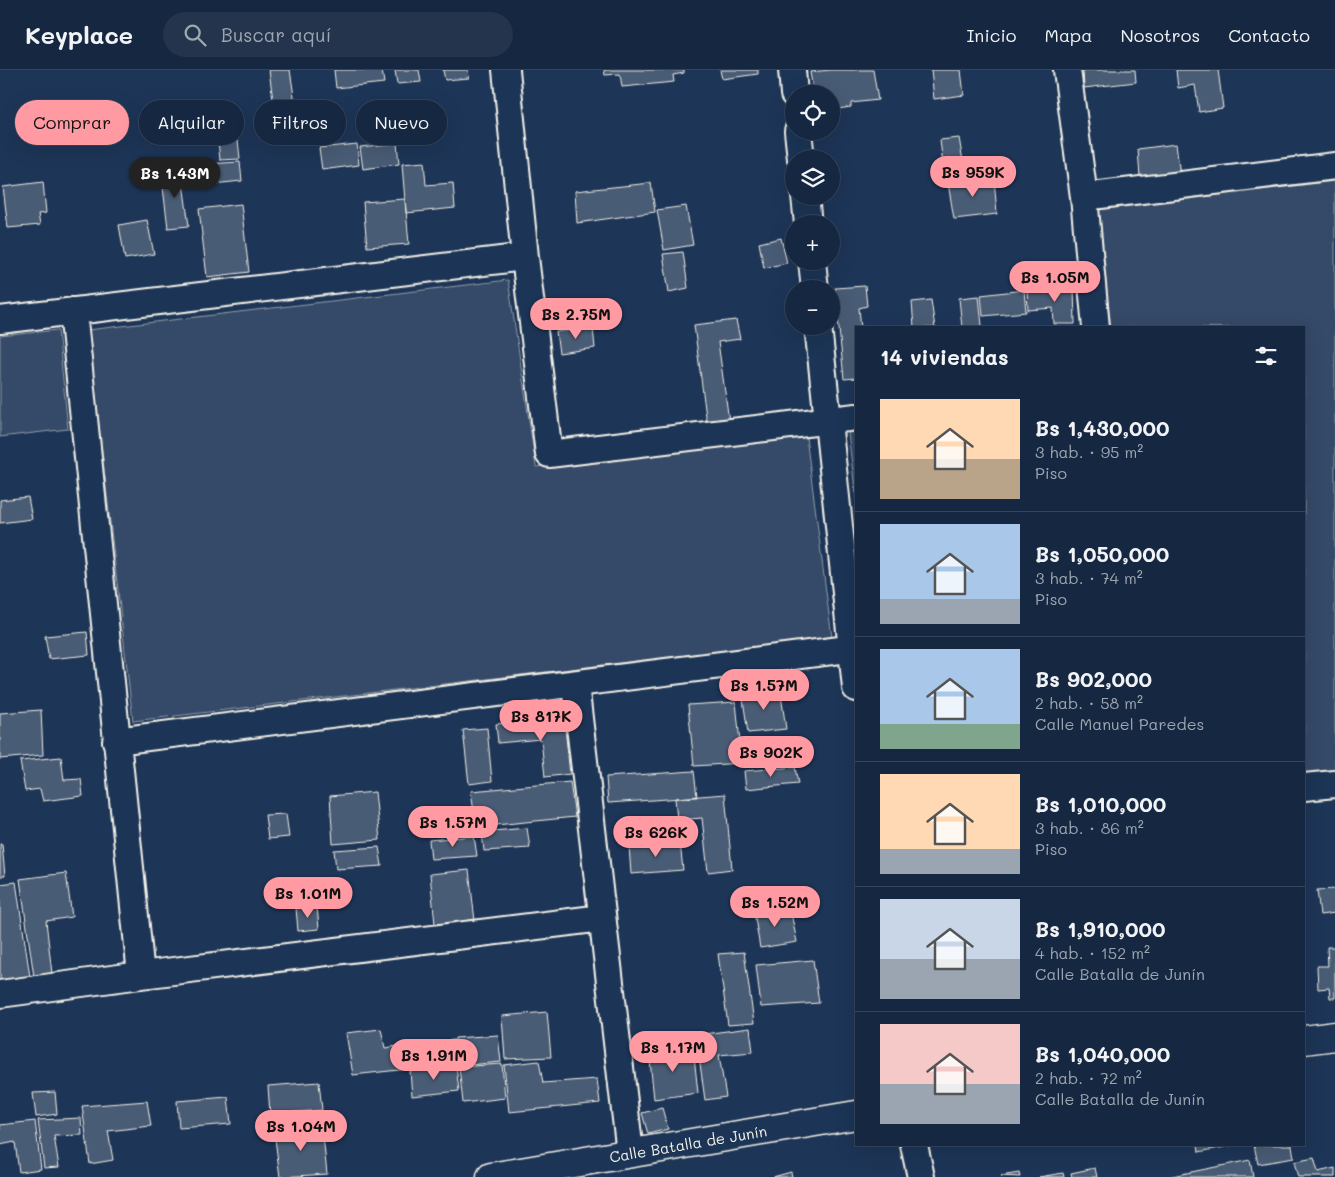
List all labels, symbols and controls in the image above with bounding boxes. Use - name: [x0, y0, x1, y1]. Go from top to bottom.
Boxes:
- search box: [163, 12, 513, 57]
- text: Keyplace: [25, 19, 133, 50]
- icon: search: [181, 21, 209, 49]
- text: Buscar aquí: [221, 22, 332, 47]
- text: Inicio: [966, 23, 1017, 47]
- text: Mapa: [1045, 23, 1092, 47]
- text: Nosotros: [1120, 23, 1200, 47]
- text: Contacto: [1228, 23, 1310, 47]
- map controls: [785, 85, 840, 335]
- button: locate: [785, 85, 840, 140]
- chip: Comprar: [15, 100, 129, 145]
- chip: Alquilar: [139, 100, 244, 145]
- chip: Filtros: [254, 100, 346, 145]
- chip: Nuevo: [356, 100, 447, 145]
- button: layers: [785, 150, 840, 205]
- pin: Bs 1.43M: [123, 156, 227, 199]
- pin: Bs 959K: [927, 156, 1019, 198]
- text: Bs 959K: [941, 161, 1005, 182]
- text: Bs 1.43M: [140, 162, 210, 183]
- button: +: [785, 215, 840, 270]
- pin: Bs 1.05M: [1003, 260, 1107, 303]
- text: Bs 1.05M: [1020, 266, 1090, 287]
- button: −: [785, 280, 840, 335]
- pin: Bs 2.75M: [524, 298, 628, 340]
- text: Bs 2.75M: [541, 303, 611, 324]
- icon: filters: [1252, 342, 1280, 370]
- text: 14 viviendas: [880, 343, 1008, 370]
- text: Bs 1,430,000: [1035, 414, 1169, 441]
- icon: home: [920, 419, 980, 479]
- text: 3 hab. · 95 m²: [1035, 441, 1143, 462]
- text: Piso: [1035, 462, 1067, 483]
- text: Bs 1,050,000: [1035, 540, 1169, 567]
- icon: home: [920, 544, 980, 604]
- text: 3 hab. · 74 m²: [1035, 567, 1143, 588]
- text: Piso: [1035, 588, 1067, 609]
- text: Bs 902,000: [1035, 665, 1152, 692]
- pin: Bs 1.57M: [712, 668, 816, 711]
- icon: home: [920, 669, 980, 729]
- text: Bs 1.57M: [730, 674, 798, 695]
- text: 2 hab. · 58 m²: [1035, 692, 1143, 713]
- pin: Bs 817K: [495, 700, 587, 742]
- text: Bs 817K: [510, 705, 572, 726]
- text: Calle Manuel Paredes: [1035, 713, 1204, 734]
- pin: Bs 902K: [725, 736, 817, 778]
- text: Bs 902K: [739, 741, 803, 762]
- text: Bs 1,010,000: [1035, 790, 1166, 817]
- icon: home: [920, 794, 980, 854]
- pin: Bs 1.57M: [401, 806, 505, 848]
- text: Bs 1.57M: [419, 811, 487, 832]
- pin: Bs 626K: [610, 816, 702, 858]
- text: 3 hab. · 86 m²: [1035, 817, 1144, 838]
- text: Bs 626K: [624, 821, 688, 842]
- text: Piso: [1035, 838, 1067, 859]
- pin: Bs 1.01M: [256, 876, 360, 919]
- text: Bs 1.01M: [275, 882, 341, 903]
- pin: Bs 1.52M: [723, 886, 827, 928]
- text: Bs 1.52M: [741, 891, 809, 912]
- text: Bs 1,910,000: [1035, 915, 1165, 942]
- icon: home: [920, 919, 980, 979]
- text: 4 hab. · 152 m²: [1035, 942, 1150, 963]
- text: Calle Batalla de Junín: [1035, 963, 1205, 984]
- pin: Bs 1.17M: [621, 1030, 725, 1073]
- text: Bs 1.17M: [640, 1036, 706, 1057]
- pin: Bs 1.91M: [382, 1038, 486, 1081]
- text: Bs 1,040,000: [1035, 1040, 1170, 1067]
- text: Bs 1.91M: [401, 1044, 467, 1065]
- icon: home: [920, 1044, 980, 1104]
- text: 2 hab. · 72 m²: [1035, 1067, 1142, 1088]
- text: Calle Batalla de Junín: [1035, 1088, 1205, 1109]
- pin: Bs 1.04M: [249, 1110, 353, 1152]
- text: Bs 1.04M: [266, 1115, 336, 1136]
- street label: Calle Batalla de Junín: [608, 1120, 768, 1167]

